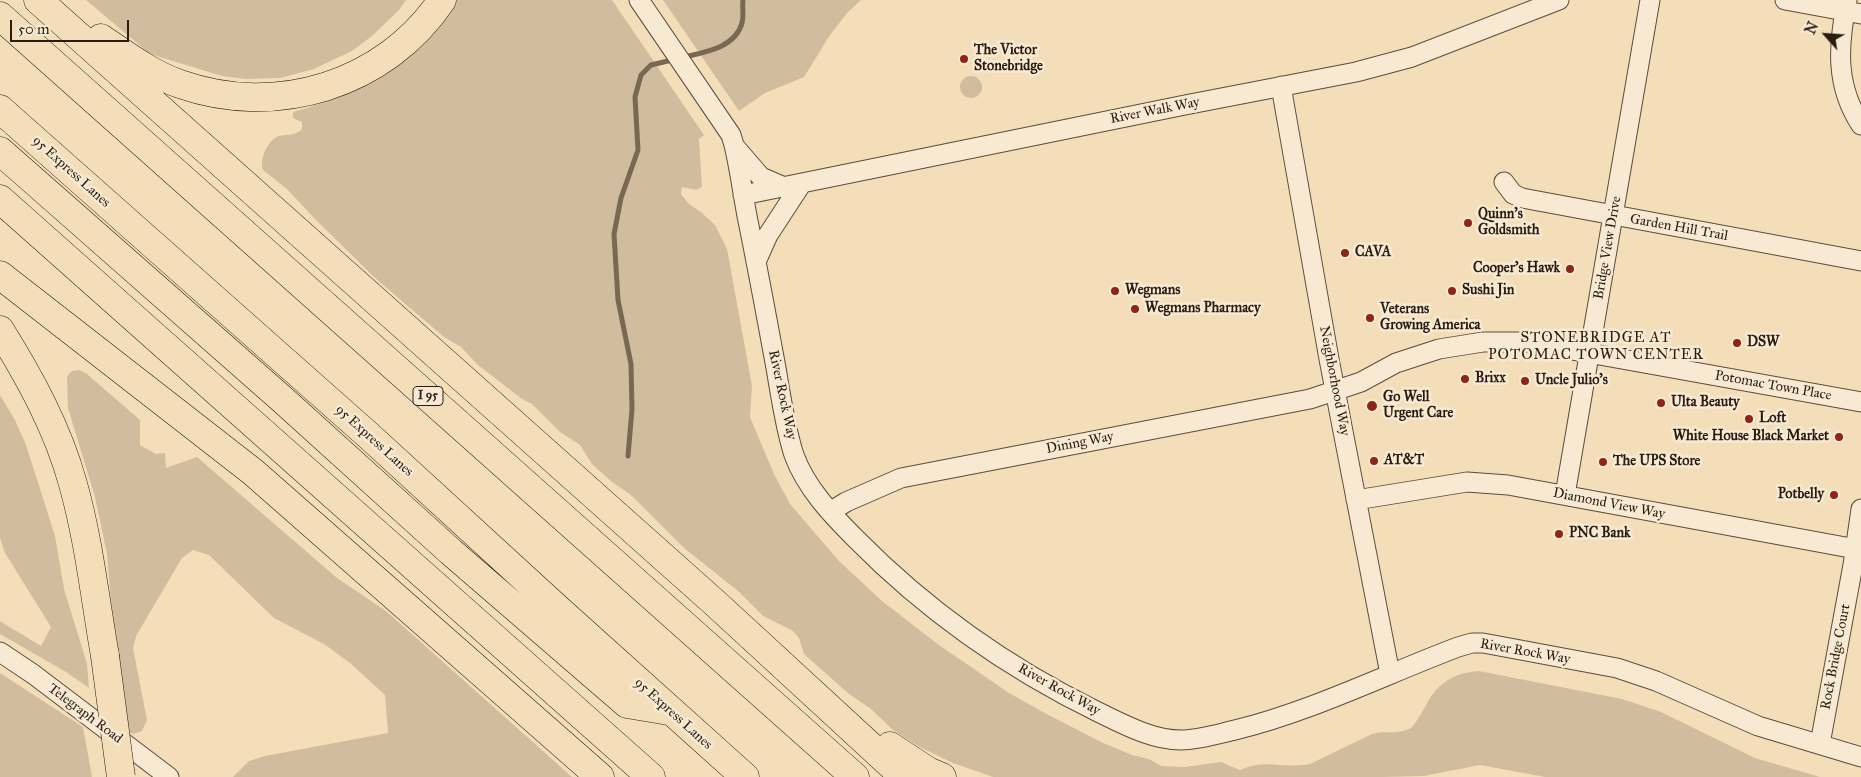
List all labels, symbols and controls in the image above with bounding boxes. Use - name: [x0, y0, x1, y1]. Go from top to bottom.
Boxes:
- scale bar: [12, 10, 131, 42]
- north arrow: [1801, 10, 1851, 60]
- text: N: [1802, 19, 1822, 37]
- text: 50 m: [18, 20, 50, 38]
- place label: The Victor Stonebridge: [974, 43, 1043, 75]
- marker: The Victor Stonebridge: [958, 53, 970, 65]
- street label: River Walk Way: [1109, 94, 1201, 128]
- street label: 95 Express Lanes: [29, 133, 113, 211]
- street label: Bridge View Drive: [1591, 195, 1625, 301]
- place label: Quinn's Goldsmith: [1478, 207, 1539, 240]
- street label: Garden Hill Trail: [1629, 211, 1729, 245]
- marker: Quinn's Goldsmith: [1462, 217, 1474, 229]
- place label: CAVA: [1355, 245, 1391, 261]
- marker: CAVA: [1339, 247, 1351, 259]
- place label: Cooper's Hawk: [1473, 261, 1560, 277]
- marker: Cooper's Hawk: [1564, 263, 1576, 275]
- place label: Wegmans: [1125, 283, 1180, 299]
- place label: Sushi Jin: [1462, 283, 1514, 299]
- marker: Wegmans: [1109, 285, 1121, 297]
- marker: Sushi Jin: [1446, 285, 1458, 297]
- place label: Wegmans Pharmacy: [1145, 301, 1261, 317]
- place label: Veterans Growing America: [1380, 302, 1480, 334]
- marker: Wegmans Pharmacy: [1129, 303, 1141, 315]
- marker: Veterans Growing America: [1364, 312, 1376, 324]
- street label: Neighborhood Way: [1315, 325, 1353, 437]
- district label: STONEBRIDGE AT POTOMAC TOWN CENTER: [1486, 329, 1706, 364]
- place label: DSW: [1747, 335, 1779, 351]
- marker: DSW: [1731, 337, 1743, 349]
- street label: River Rock Way: [764, 349, 800, 441]
- street label: Potomac Town Place: [1713, 367, 1833, 405]
- place label: Brixx: [1475, 371, 1506, 387]
- marker: Brixx: [1459, 373, 1471, 385]
- place label: Uncle Julio's: [1535, 373, 1608, 389]
- marker: Uncle Julio's: [1519, 375, 1531, 387]
- road number: I 95: [413, 386, 443, 406]
- place label: Go Well Urgent Care: [1383, 390, 1453, 422]
- place label: Ulta Beauty: [1671, 395, 1740, 411]
- marker: Ulta Beauty: [1655, 397, 1667, 409]
- marker: Go Well Urgent Care: [1365, 399, 1379, 413]
- street label: 95 Express Lanes: [332, 402, 416, 480]
- place label: Loft: [1759, 411, 1786, 427]
- marker: Loft: [1743, 413, 1755, 425]
- street label: Dining Way: [1045, 428, 1115, 458]
- place label: White House Black Market: [1673, 429, 1829, 445]
- marker: White House Black Market: [1833, 431, 1845, 443]
- place label: AT&T: [1384, 453, 1424, 469]
- place label: The UPS Store: [1613, 454, 1700, 470]
- marker: AT&T: [1368, 455, 1380, 467]
- marker: The UPS Store: [1597, 456, 1609, 468]
- street label: Diamond View Way: [1552, 485, 1666, 523]
- place label: Potbelly: [1778, 487, 1824, 503]
- marker: Potbelly: [1828, 489, 1840, 501]
- place label: PNC Bank: [1569, 526, 1631, 542]
- marker: PNC Bank: [1553, 528, 1565, 540]
- street label: Rock Bridge Court: [1818, 603, 1854, 711]
- street label: River Rock Way: [1479, 636, 1571, 668]
- street label: River Rock Way: [1015, 660, 1103, 720]
- street label: 95 Express Lanes: [631, 675, 715, 753]
- street label: Telegraph Road: [44, 680, 126, 748]

